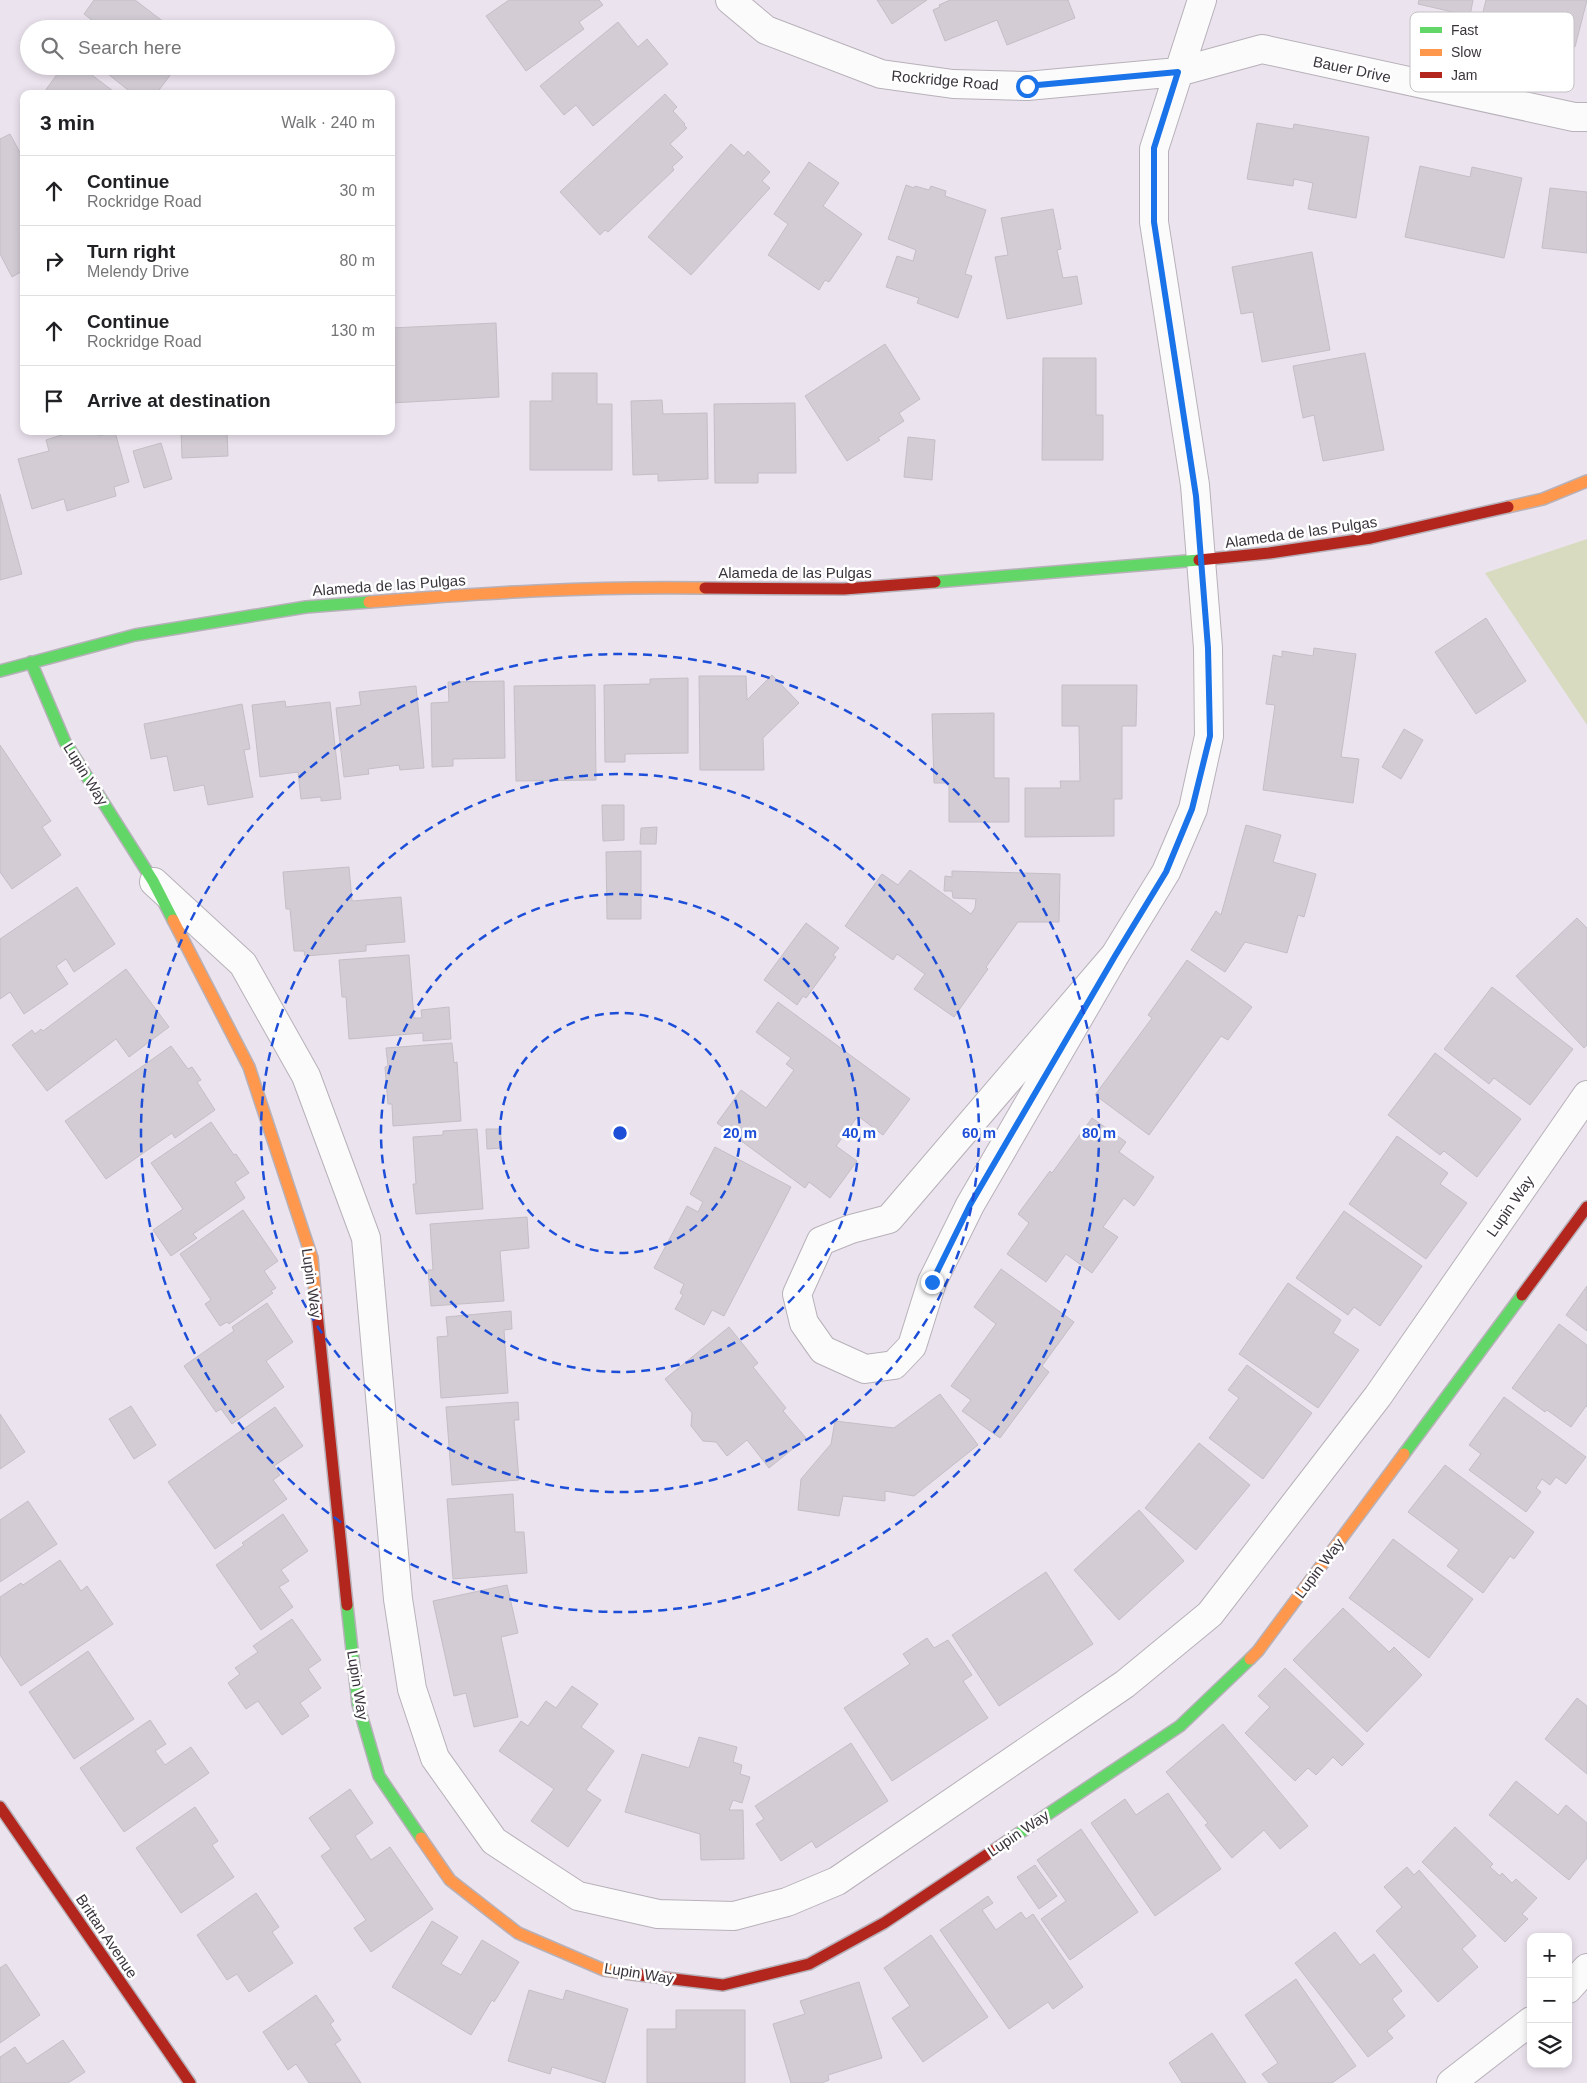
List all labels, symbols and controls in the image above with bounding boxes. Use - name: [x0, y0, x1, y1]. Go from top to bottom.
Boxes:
- legend: [1410, 12, 1574, 92]
- search box: [20, 20, 395, 75]
- text: Fast: [1451, 22, 1478, 38]
- icon: search: [38, 34, 66, 62]
- text: Search here: [78, 37, 182, 58]
- text: Slow: [1451, 44, 1482, 60]
- street label: Bauer Drive: [1311, 52, 1393, 86]
- street label: Rockridge Road: [891, 67, 999, 93]
- text: Jam: [1451, 67, 1477, 83]
- route start: [1016, 75, 1039, 98]
- text: 3 min: [40, 111, 95, 134]
- text: Walk · 240 m: [281, 114, 375, 131]
- text: Continue: [87, 171, 169, 192]
- icon: ahead: [40, 177, 68, 205]
- text: 30 m: [339, 182, 375, 199]
- text: Rockridge Road: [87, 193, 202, 210]
- text: Turn right: [87, 241, 175, 262]
- icon: right: [40, 247, 68, 275]
- text: 80 m: [339, 252, 375, 269]
- text: Melendy Drive: [87, 263, 189, 280]
- text: Continue: [87, 311, 169, 332]
- icon: ahead: [40, 317, 68, 345]
- text: 130 m: [331, 322, 375, 339]
- text: Rockridge Road: [87, 333, 202, 350]
- icon: arrive: [40, 387, 68, 415]
- text: Arrive at destination: [87, 390, 271, 411]
- street label: Alameda de las Pulgas: [1224, 513, 1378, 551]
- street label: Alameda de las Pulgas: [718, 564, 872, 581]
- street label: Alameda de las Pulgas: [312, 571, 466, 599]
- street label: Lupin Way: [60, 740, 112, 809]
- centre of rings: [611, 1124, 629, 1142]
- text: 20 m: [723, 1124, 757, 1141]
- text: 40 m: [842, 1124, 876, 1141]
- text: 60 m: [962, 1124, 996, 1141]
- text: 80 m: [1082, 1124, 1116, 1141]
- street label: Lupin Way: [1483, 1172, 1537, 1240]
- street label: Lupin Way: [299, 1247, 325, 1319]
- route end: [921, 1271, 944, 1294]
- street label: Lupin Way: [1291, 1534, 1347, 1601]
- street label: Lupin Way: [344, 1649, 372, 1722]
- street label: Lupin Way: [984, 1806, 1052, 1860]
- street label: Brittan Avenue: [73, 1891, 141, 1981]
- map controls: [1527, 1933, 1572, 2068]
- button: +: [1527, 1933, 1572, 1978]
- street label: Lupin Way: [603, 1959, 676, 1987]
- button: −: [1527, 1978, 1572, 2023]
- button: layers: [1527, 2023, 1572, 2068]

